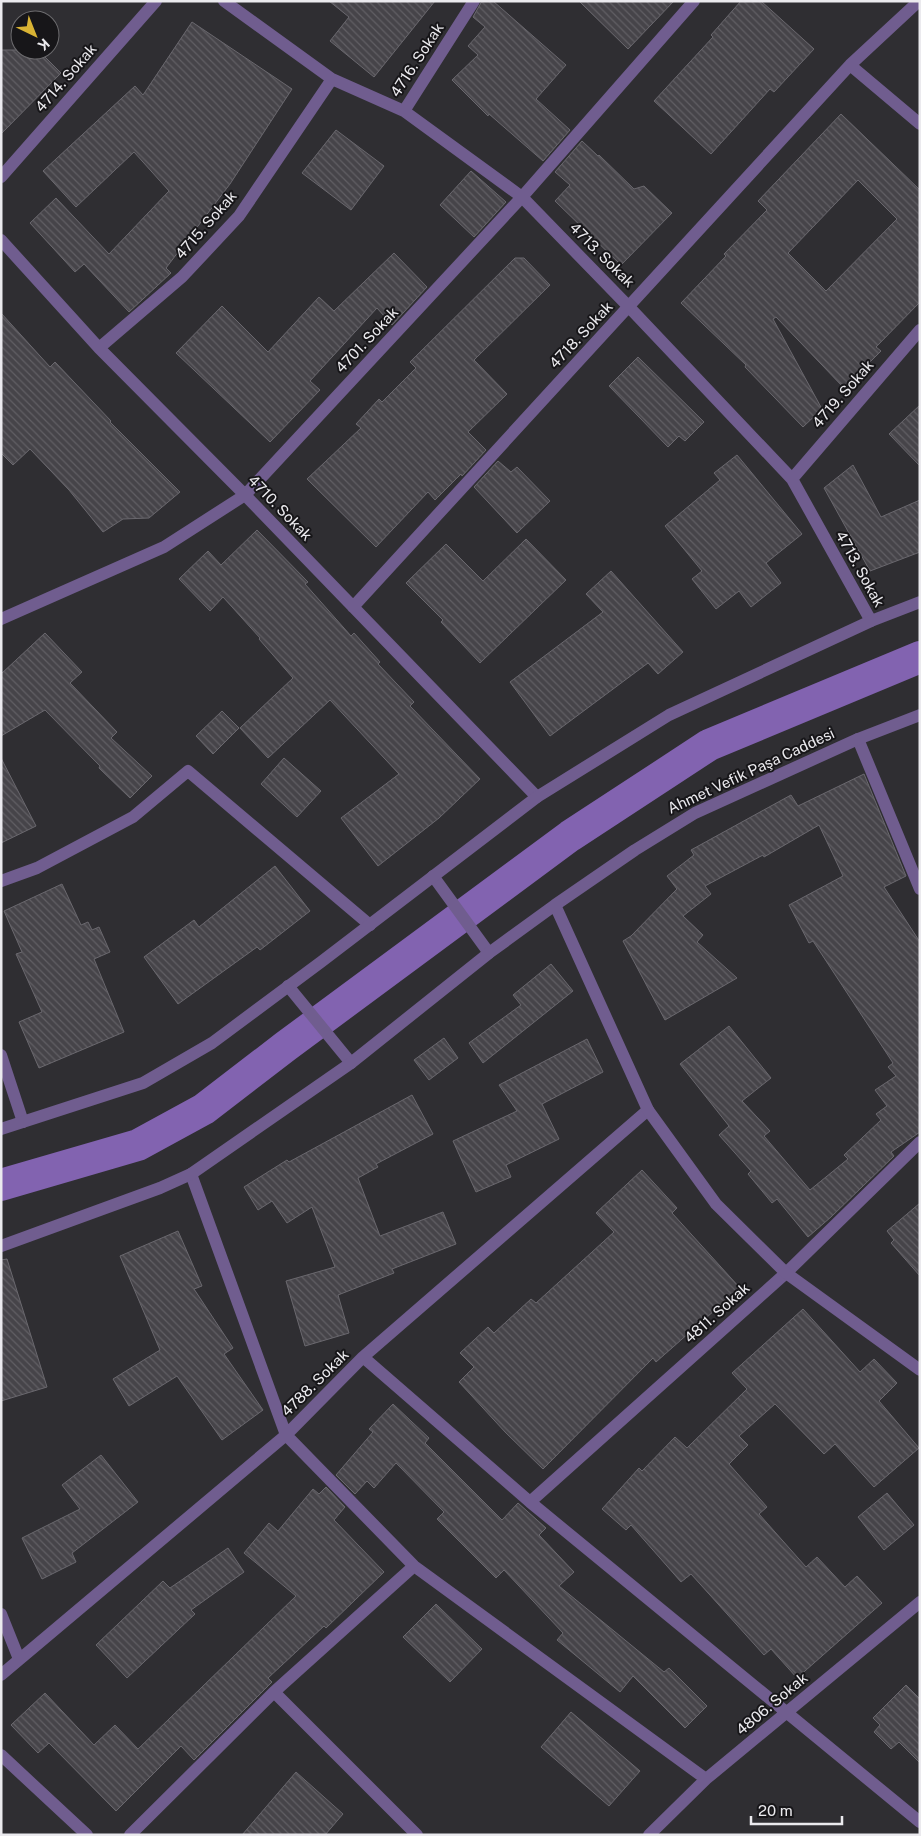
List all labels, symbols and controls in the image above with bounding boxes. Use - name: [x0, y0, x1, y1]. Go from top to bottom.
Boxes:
- north arrow: [10, 10, 60, 60]
- street label: 4716. Sokak: [386, 20, 447, 100]
- text: K: [35, 35, 53, 54]
- street label: 4714. Sokak: [31, 40, 100, 115]
- street label: 4715. Sokak: [171, 187, 240, 262]
- street label: 4713. Sokak: [566, 219, 638, 291]
- street label: 4718. Sokak: [545, 298, 616, 372]
- street label: 4701. Sokak: [332, 303, 401, 376]
- street label: 4719. Sokak: [808, 356, 877, 431]
- street label: 4710. Sokak: [245, 471, 316, 544]
- street label: 4713. Sokak: [832, 528, 888, 610]
- street label: Ahmet Vefik Paşa Caddesi: [665, 724, 837, 817]
- street label: 4811. Sokak: [681, 1279, 753, 1346]
- street label: 4788. Sokak: [278, 1346, 352, 1420]
- street label: 4806. Sokak: [733, 1669, 811, 1738]
- scale bar: [751, 1794, 842, 1826]
- text: 20 m: [758, 1802, 793, 1819]

